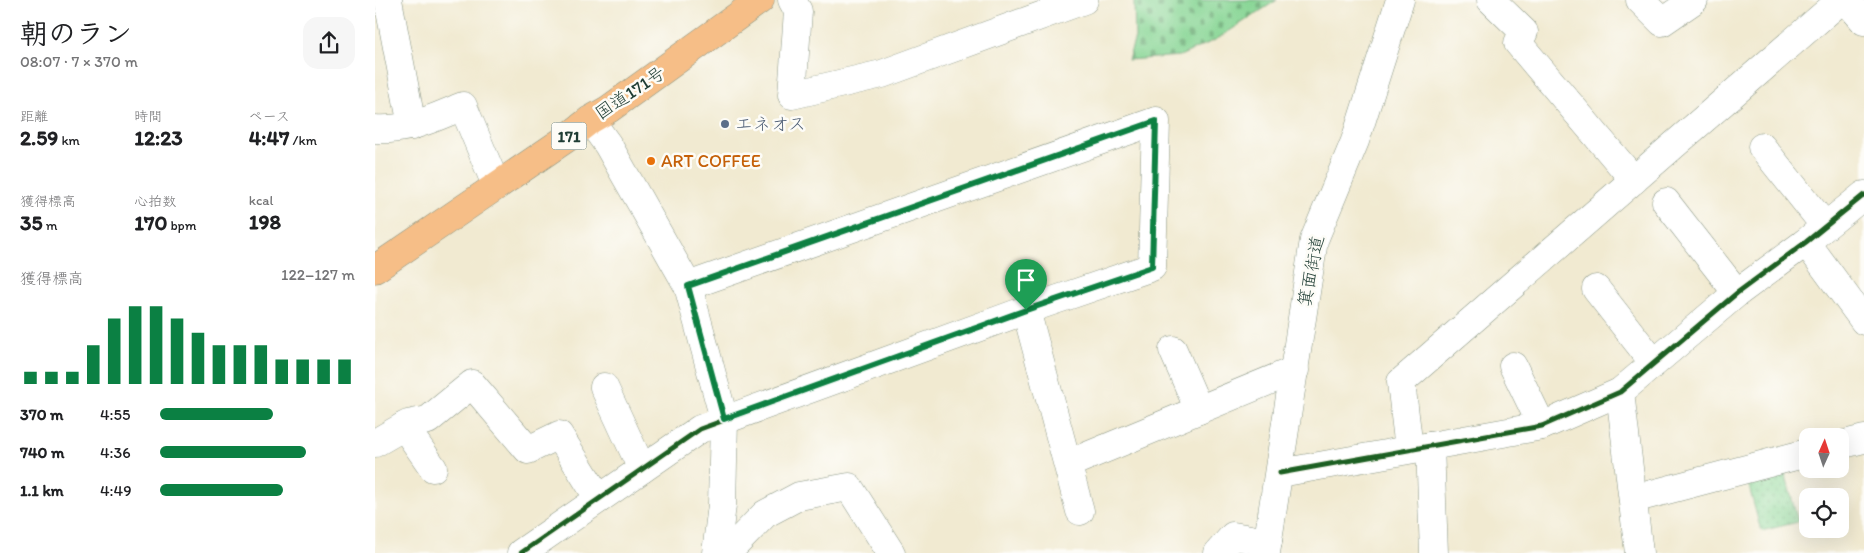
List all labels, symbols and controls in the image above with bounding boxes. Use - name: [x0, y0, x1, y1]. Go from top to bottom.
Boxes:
- text: 朝のラン: [20, 16, 132, 50]
- button: share: [303, 17, 355, 69]
- text: 08:07 · 7 × 370 m: [20, 52, 138, 71]
- street label: 国道171号: [591, 62, 669, 124]
- text: 距離: [20, 108, 48, 125]
- text: 時間: [134, 108, 162, 125]
- text: ペース: [249, 108, 290, 125]
- place label: エネオス: [735, 113, 806, 135]
- marker: エネオス: [719, 118, 731, 130]
- road number: 171: [551, 122, 587, 150]
- text: 2.59: [20, 125, 58, 150]
- text: 12:23: [134, 125, 183, 150]
- text: 4:47: [249, 125, 289, 150]
- text: km: [58, 132, 80, 149]
- text: /km: [289, 132, 317, 149]
- place label: ART COFFEE: [661, 150, 761, 172]
- marker: ART COFFEE: [645, 155, 657, 167]
- text: kcal: [249, 192, 274, 209]
- text: 獲得標高: [20, 193, 76, 210]
- text: 心拍数: [134, 193, 176, 210]
- text: 198: [249, 209, 281, 234]
- text: 35: [20, 210, 42, 235]
- text: 170: [134, 210, 167, 235]
- text: m: [42, 217, 57, 234]
- text: bpm: [167, 217, 197, 234]
- street label: 箕面街道: [1293, 234, 1329, 308]
- pin: [1005, 259, 1047, 310]
- text: 122–127 m: [281, 265, 355, 284]
- icon: arrive: [1012, 266, 1040, 294]
- text: 獲得標高: [20, 269, 84, 288]
- text: 370 m: [20, 405, 64, 424]
- text: 4:55: [100, 405, 130, 424]
- north arrow: [1799, 428, 1849, 478]
- map controls: [1799, 428, 1849, 538]
- text: 740 m: [20, 443, 64, 462]
- text: 4:36: [100, 443, 131, 462]
- text: 1.1 km: [20, 481, 64, 500]
- text: 4:49: [100, 481, 132, 500]
- button: locate: [1799, 488, 1849, 538]

